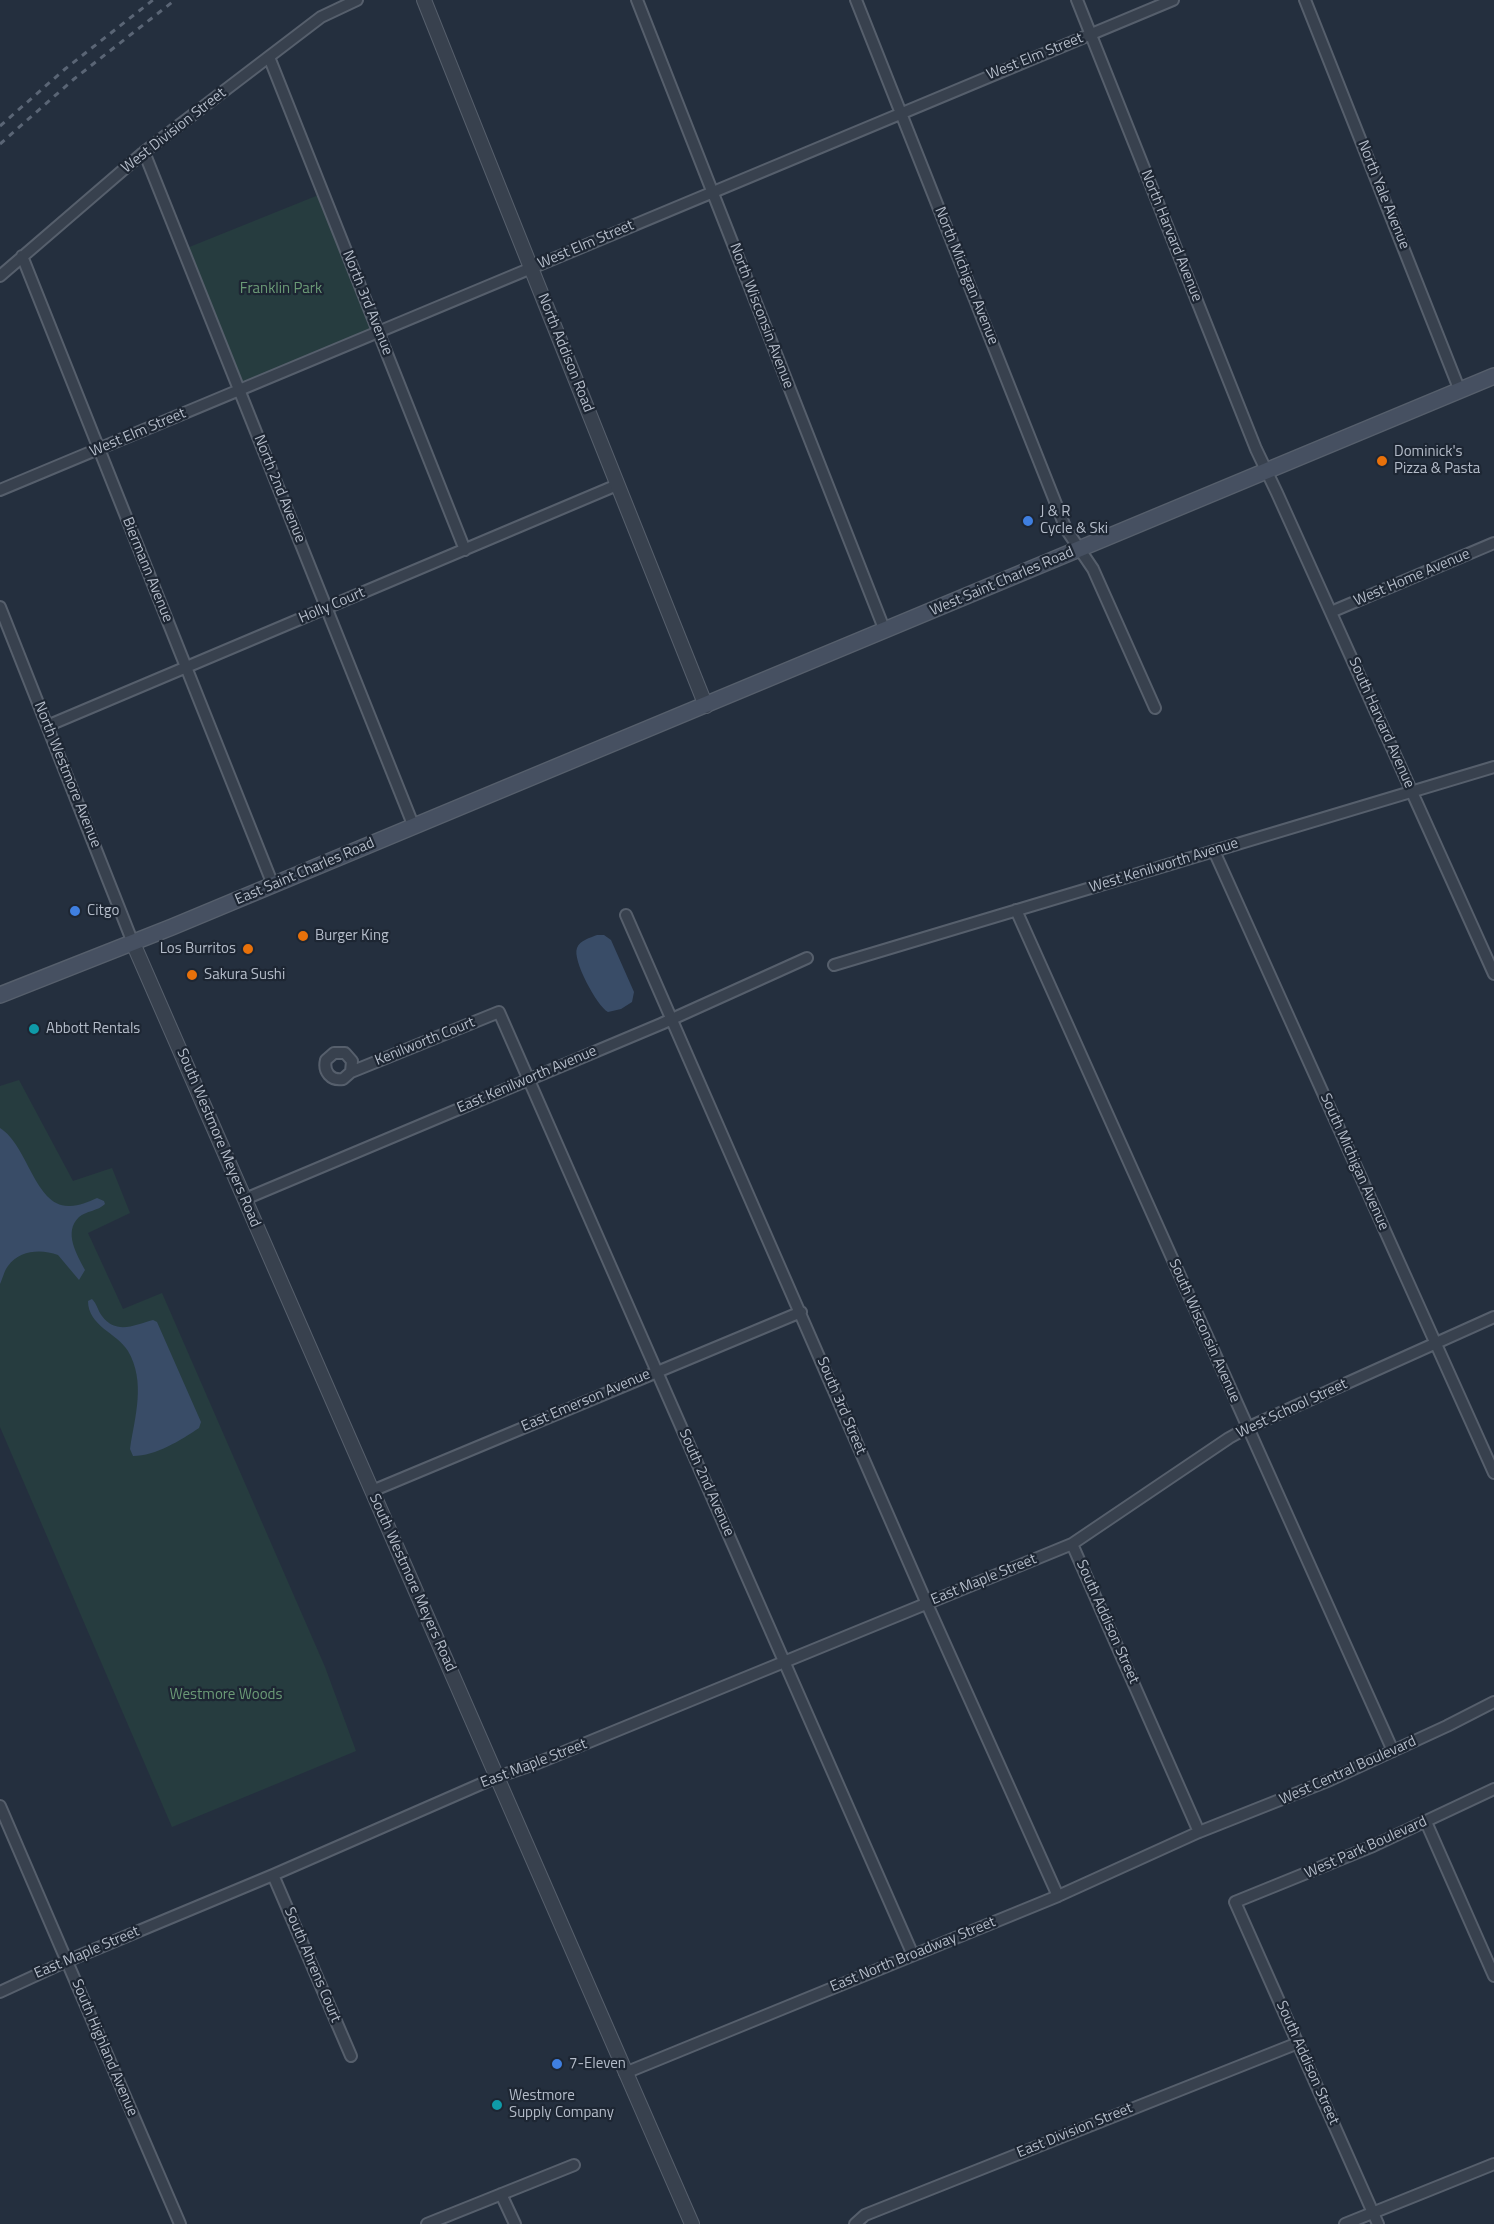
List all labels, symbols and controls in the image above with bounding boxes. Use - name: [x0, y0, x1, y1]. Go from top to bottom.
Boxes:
- street label: West Elm Street: [984, 29, 1086, 85]
- street label: West Division Street: [118, 85, 230, 177]
- street label: North Yale Avenue: [1353, 138, 1413, 252]
- street label: North Harvard Avenue: [1136, 168, 1206, 304]
- street label: North Michigan Avenue: [930, 204, 1002, 348]
- street label: West Elm Street: [535, 217, 637, 273]
- street label: North Wisconsin Avenue: [725, 241, 797, 391]
- street label: North 3rd Avenue: [338, 248, 396, 358]
- park label: Franklin Park: [240, 280, 322, 298]
- street label: North Addison Road: [533, 291, 597, 415]
- street label: West Elm Street: [87, 405, 189, 461]
- street label: North 2nd Avenue: [249, 433, 309, 545]
- place label: Dominick's Pizza & Pasta: [1394, 443, 1480, 478]
- marker: Dominick's Pizza & Pasta: [1375, 454, 1389, 468]
- place label: J & R Cycle & Ski: [1040, 503, 1108, 538]
- marker: J & R Cycle & Ski: [1021, 514, 1035, 528]
- street label: Biermann Avenue: [118, 515, 176, 625]
- street label: West Saint Charles Road: [927, 544, 1077, 620]
- street label: West Home Avenue: [1351, 545, 1473, 611]
- street label: Holly Court: [296, 584, 368, 628]
- street label: South Harvard Avenue: [1344, 655, 1418, 791]
- street label: North Westmore Avenue: [29, 699, 105, 851]
- street label: East Saint Charles Road: [233, 834, 377, 910]
- street label: West Kenilworth Avenue: [1087, 835, 1241, 897]
- place label: Citgo: [87, 902, 119, 920]
- marker: Citgo: [68, 904, 82, 918]
- place label: Burger King: [315, 927, 389, 945]
- marker: Burger King: [296, 929, 310, 943]
- place label: Los Burritos: [160, 940, 236, 958]
- marker: Los Burritos: [241, 942, 255, 956]
- place label: Sakura Sushi: [204, 966, 285, 984]
- marker: Sakura Sushi: [185, 968, 199, 982]
- street label: Kenilworth Court: [372, 1014, 478, 1070]
- place label: Abbott Rentals: [46, 1020, 140, 1038]
- marker: Abbott Rentals: [27, 1022, 41, 1036]
- street label: East Kenilworth Avenue: [454, 1042, 600, 1118]
- street label: South Westmore Meyers Road: [172, 1046, 264, 1230]
- street label: South Michigan Avenue: [1316, 1091, 1392, 1233]
- street label: South Wisconsin Avenue: [1164, 1256, 1244, 1406]
- street label: South 3rd Street: [812, 1355, 870, 1457]
- street label: East Emerson Avenue: [519, 1366, 653, 1436]
- street label: West School Street: [1234, 1375, 1350, 1443]
- street label: South 2nd Avenue: [674, 1427, 738, 1539]
- street label: South Westmore Meyers Road: [365, 1491, 459, 1675]
- street label: East Maple Street: [929, 1551, 1039, 1609]
- street label: South Addison Street: [1072, 1557, 1142, 1687]
- park label: Westmore Woods: [170, 1686, 282, 1704]
- street label: West Central Boulevard: [1277, 1733, 1419, 1809]
- street label: East Maple Street: [478, 1735, 590, 1793]
- street label: West Park Boulevard: [1302, 1813, 1430, 1883]
- street label: South Ahrens Court: [280, 1905, 344, 2025]
- street label: East North Broadway Street: [828, 1914, 998, 1996]
- street label: East Maple Street: [32, 1923, 142, 1983]
- street label: South Highland Avenue: [67, 1977, 141, 2119]
- street label: South Addison Street: [1272, 1998, 1342, 2128]
- place label: 7-Eleven: [569, 2055, 626, 2073]
- marker: 7-Eleven: [550, 2057, 564, 2071]
- place label: Westmore Supply Company: [509, 2087, 614, 2122]
- marker: Westmore Supply Company: [490, 2098, 504, 2112]
- street label: East Division Street: [1015, 2100, 1135, 2162]

